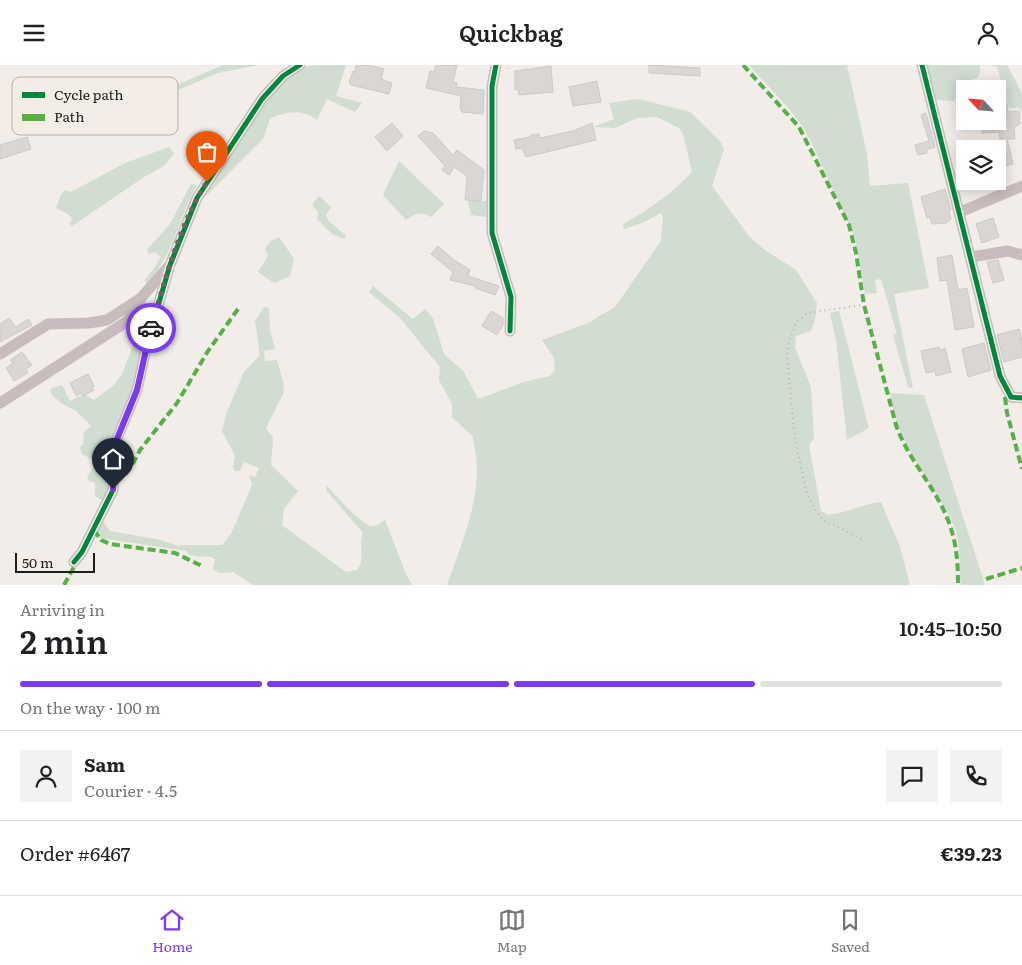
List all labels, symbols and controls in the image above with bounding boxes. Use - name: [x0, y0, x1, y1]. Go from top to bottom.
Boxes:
- text: Quickbag: [459, 16, 563, 49]
- icon: menu: [20, 19, 48, 47]
- icon: person: [974, 19, 1002, 47]
- legend: [12, 77, 178, 135]
- north arrow: [956, 80, 1006, 130]
- map controls: [956, 80, 1006, 190]
- text: Cycle path: [54, 84, 123, 104]
- text: Path: [54, 106, 84, 126]
- pin: [186, 131, 228, 182]
- icon: bag: [193, 138, 221, 166]
- button: layers: [956, 140, 1006, 190]
- courier: [126, 303, 176, 353]
- icon: car: [137, 314, 165, 342]
- pin: [92, 438, 134, 489]
- icon: home: [99, 445, 127, 473]
- scale bar: [15, 550, 95, 573]
- text: 50 m: [22, 552, 54, 572]
- text: Arriving in: [20, 597, 105, 621]
- text: 10:45–10:50: [899, 614, 1002, 642]
- text: 2 min: [20, 616, 108, 664]
- text: On the way · 100 m: [20, 695, 160, 719]
- button: person: [20, 750, 72, 802]
- text: Sam: [84, 750, 125, 778]
- button: chat: [886, 750, 938, 802]
- button: phone: [950, 750, 1002, 802]
- text: Courier · 4.5: [84, 778, 177, 802]
- text: Order #6467: [20, 839, 130, 867]
- text: €39.23: [940, 839, 1002, 867]
- tab: Home: [152, 906, 193, 956]
- tab: Map: [497, 906, 527, 956]
- tab: Saved: [831, 906, 870, 956]

